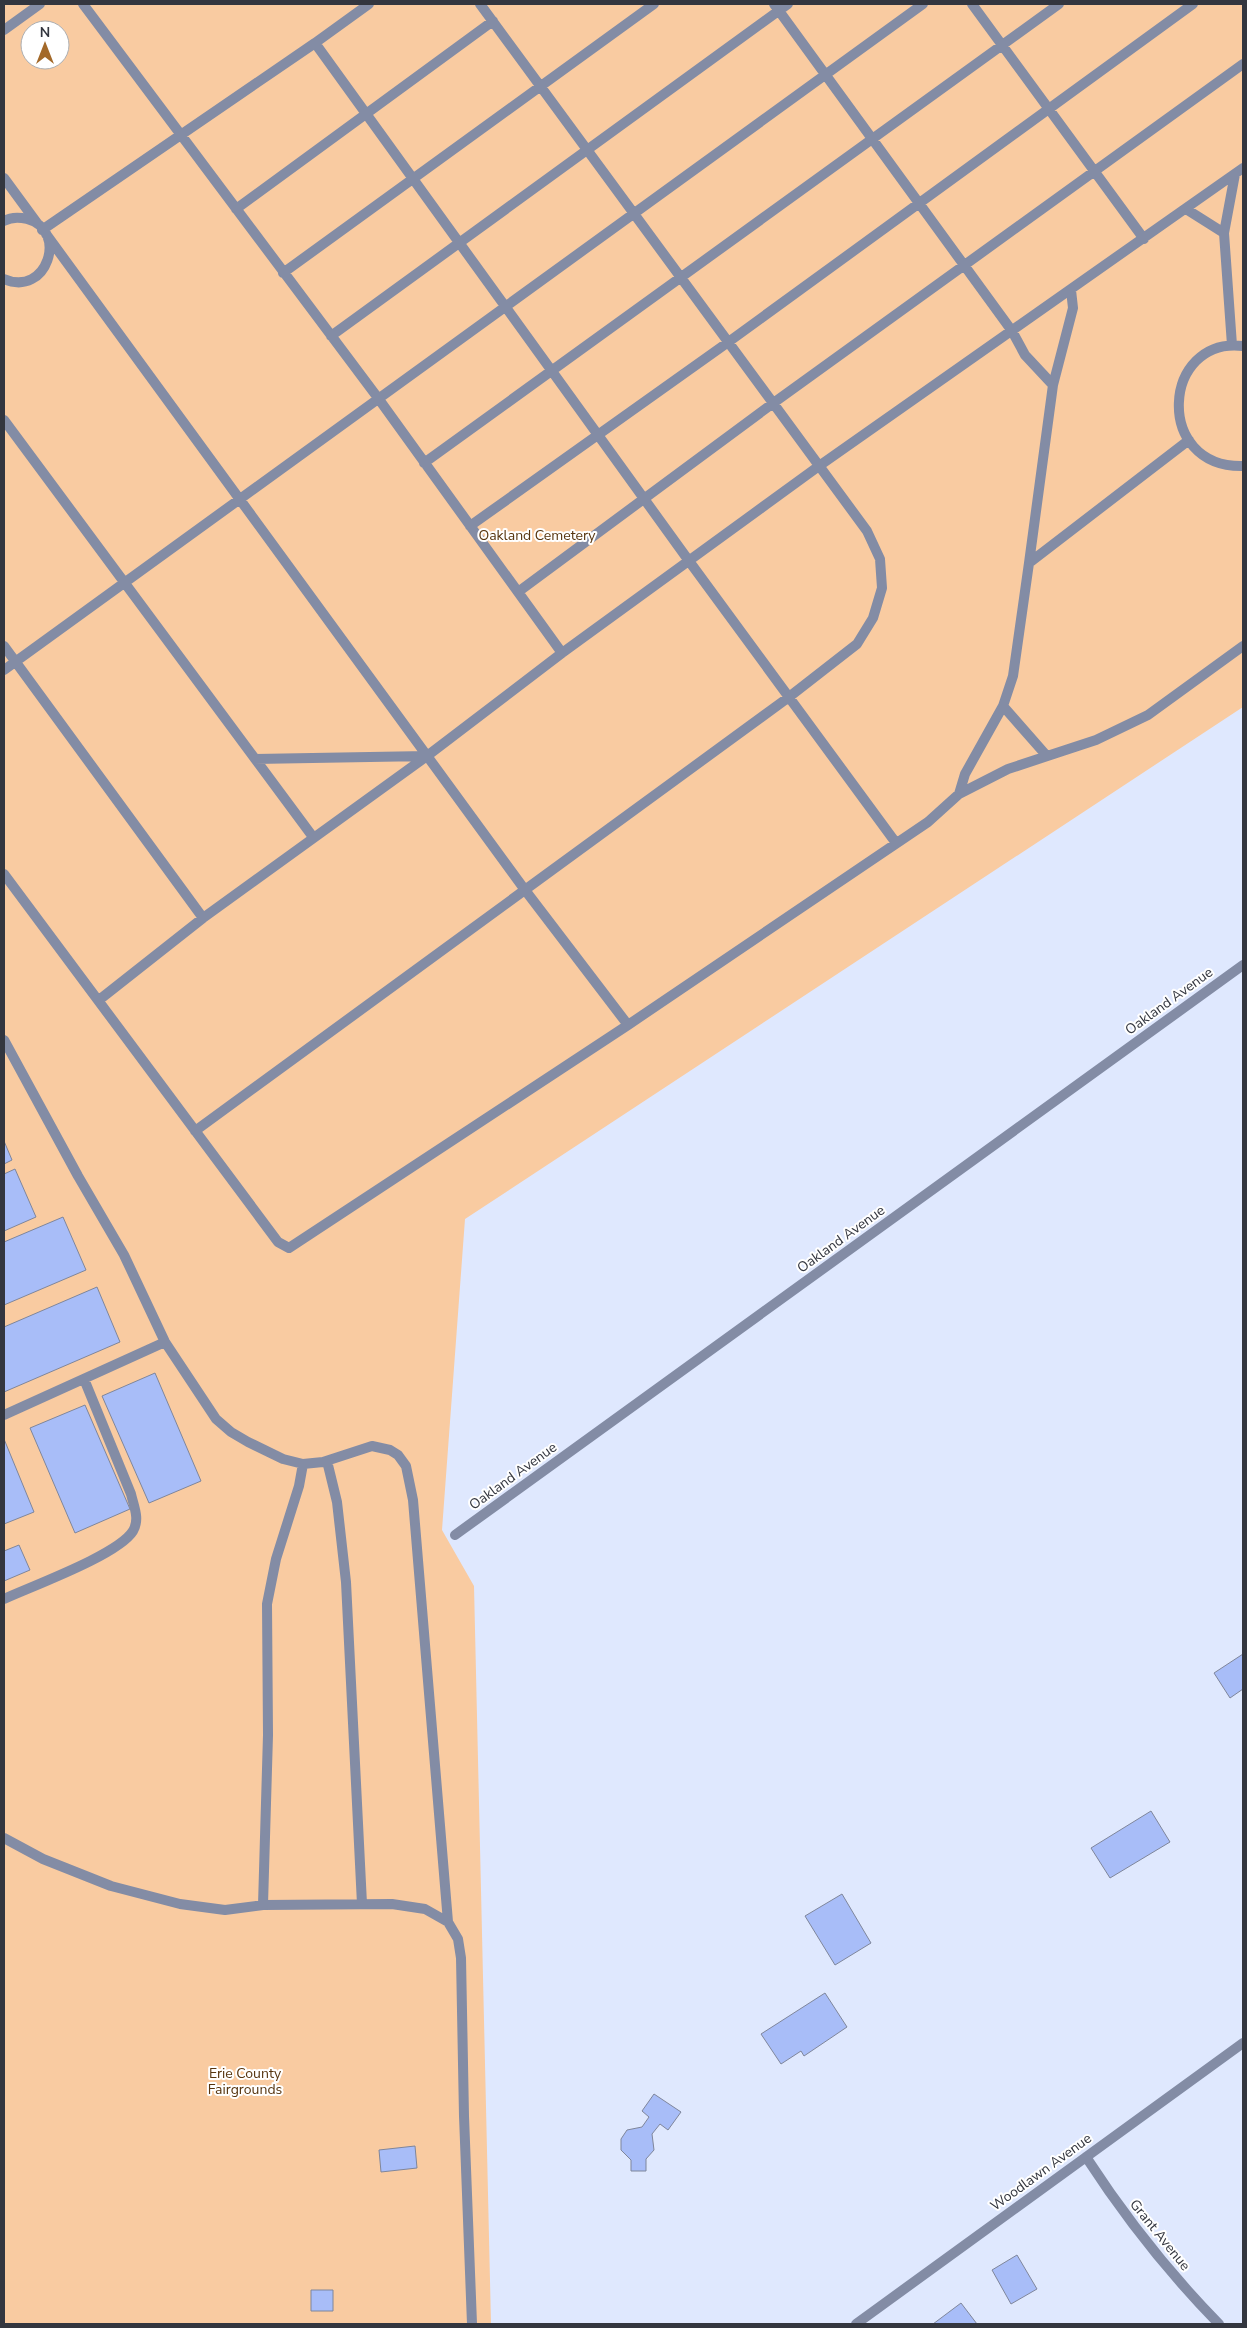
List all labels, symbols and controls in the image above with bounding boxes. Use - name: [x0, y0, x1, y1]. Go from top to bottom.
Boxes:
- north arrow: [20, 20, 70, 70]
- text: N: [40, 23, 50, 42]
- park label: Oakland Cemetery: [478, 526, 596, 545]
- street label: Oakland Avenue: [1121, 963, 1217, 1039]
- street label: Oakland Avenue: [793, 1201, 889, 1277]
- street label: Oakland Avenue: [465, 1438, 561, 1514]
- park label: Erie County Fairgrounds: [208, 2064, 283, 2099]
- street label: Woodlawn Avenue: [987, 2129, 1095, 2215]
- street label: Grant Avenue: [1125, 2195, 1195, 2275]

